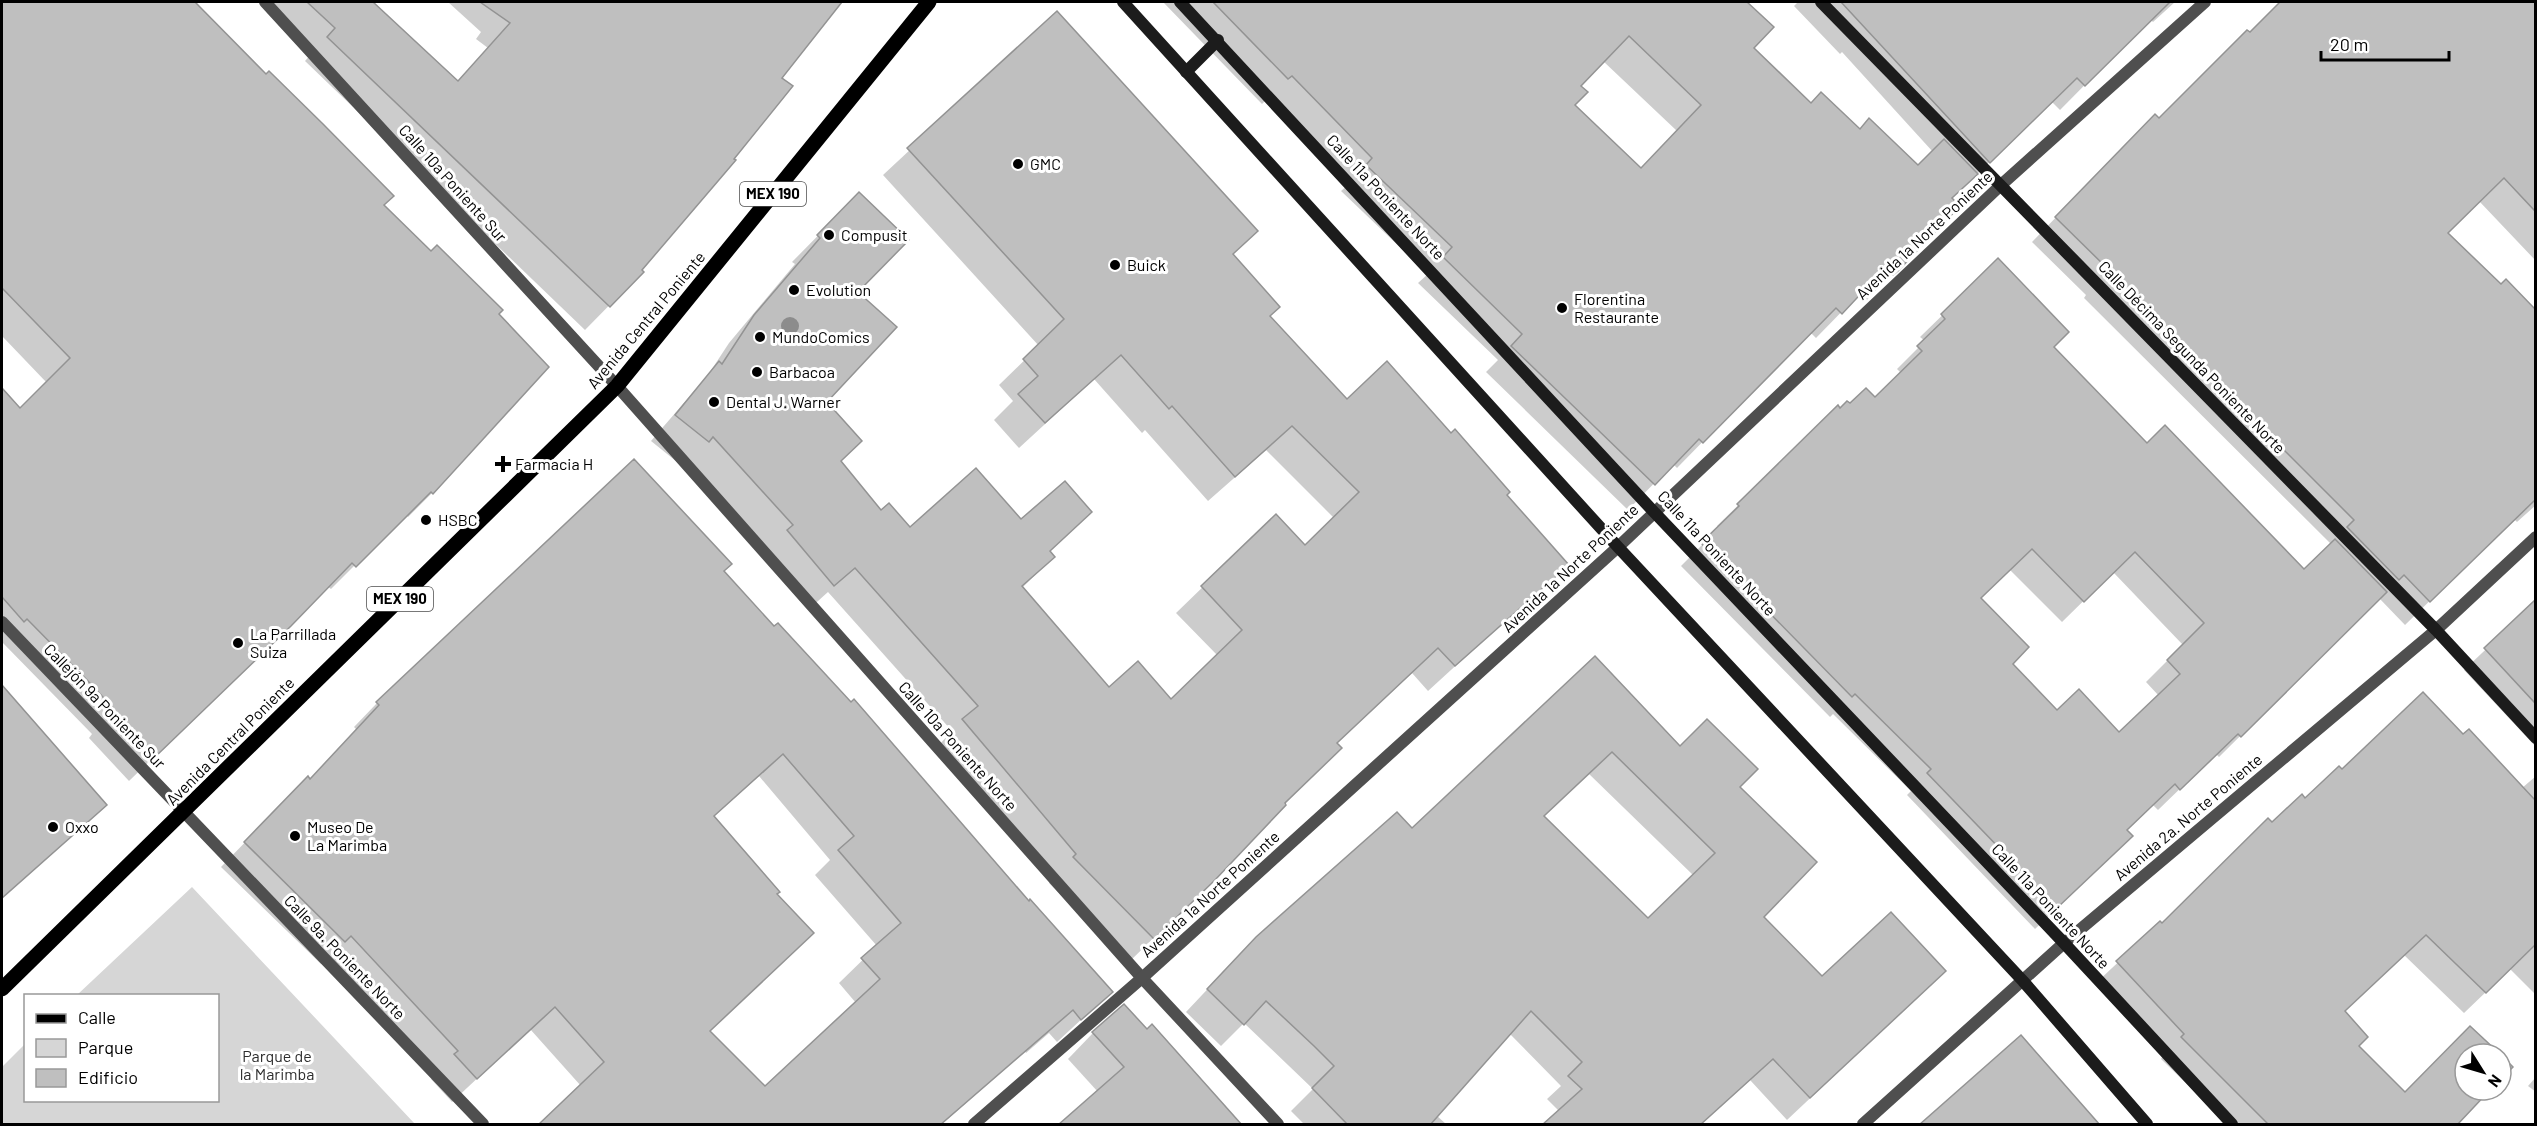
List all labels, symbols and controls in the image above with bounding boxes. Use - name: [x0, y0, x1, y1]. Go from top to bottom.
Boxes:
- scale bar: [2321, 24, 2448, 62]
- text: 20 m: [2330, 33, 2368, 55]
- street label: Calle 10a Poniente Sur: [396, 120, 511, 246]
- street label: Calle 11a Poniente Norte: [1323, 130, 1449, 263]
- place label: GMC: [1030, 154, 1061, 173]
- marker: GMC: [1011, 157, 1025, 171]
- street label: Avenida 1a Norte Poniente: [1851, 166, 1996, 303]
- road number: MEX 190: [740, 182, 806, 206]
- place label: Compusit: [841, 225, 908, 244]
- marker: Compusit: [822, 228, 836, 242]
- street label: Avenida Central Poniente: [583, 247, 709, 392]
- place label: Buick: [1127, 255, 1166, 274]
- street label: Calle Décima Segunda Poniente Norte: [2095, 256, 2290, 457]
- marker: Buick: [1108, 258, 1122, 272]
- place label: Evolution: [806, 280, 871, 299]
- marker: Evolution: [787, 283, 801, 297]
- place label: Florentina Restaurante: [1574, 289, 1659, 326]
- marker: Florentina Restaurante: [1555, 301, 1569, 315]
- place label: MundoComics: [772, 327, 870, 346]
- marker: MundoComics: [753, 330, 767, 344]
- place label: Barbacoa: [769, 362, 835, 381]
- marker: Barbacoa: [750, 365, 764, 379]
- place label: Dental J. Warner: [726, 392, 841, 411]
- marker: Dental J. Warner: [707, 395, 721, 409]
- place label: Farmacia H: [515, 454, 593, 473]
- marker: Farmacia H: [496, 457, 510, 471]
- street label: Calle 11a Poniente Norte: [1654, 486, 1780, 619]
- street label: Avenida 1a Norte Poniente: [1497, 499, 1642, 636]
- place label: HSBC: [438, 510, 478, 529]
- marker: HSBC: [419, 513, 433, 527]
- road number: MEX 190: [367, 587, 433, 611]
- place label: La Parrillada Suiza: [250, 624, 336, 661]
- marker: La Parrillada Suiza: [231, 636, 245, 650]
- street label: Callejón 9a Poniente Sur: [41, 639, 170, 772]
- street label: Avenida Central Poniente: [162, 673, 298, 809]
- street label: Calle 10a Poniente Norte: [895, 677, 1022, 814]
- street label: Avenida 2a. Norte Poniente: [2110, 749, 2265, 884]
- place label: Oxxo: [65, 817, 99, 836]
- place label: Museo De La Marimba: [307, 817, 387, 854]
- marker: Oxxo: [46, 820, 60, 834]
- street label: Avenida 1a Norte Poniente: [1137, 826, 1283, 961]
- marker: Museo De La Marimba: [288, 829, 302, 843]
- street label: Calle 11a Poniente Norte: [1988, 839, 2114, 972]
- street label: Calle 9a. Poniente Norte: [281, 890, 410, 1023]
- legend: [24, 994, 219, 1102]
- text: Calle: [78, 1006, 116, 1028]
- text: Parque: [78, 1036, 133, 1058]
- north arrow: [2453, 1042, 2513, 1102]
- park label: Parque de la Marimba: [240, 1046, 314, 1083]
- text: Edificio: [78, 1066, 138, 1088]
- text: N: [2485, 1071, 2506, 1091]

